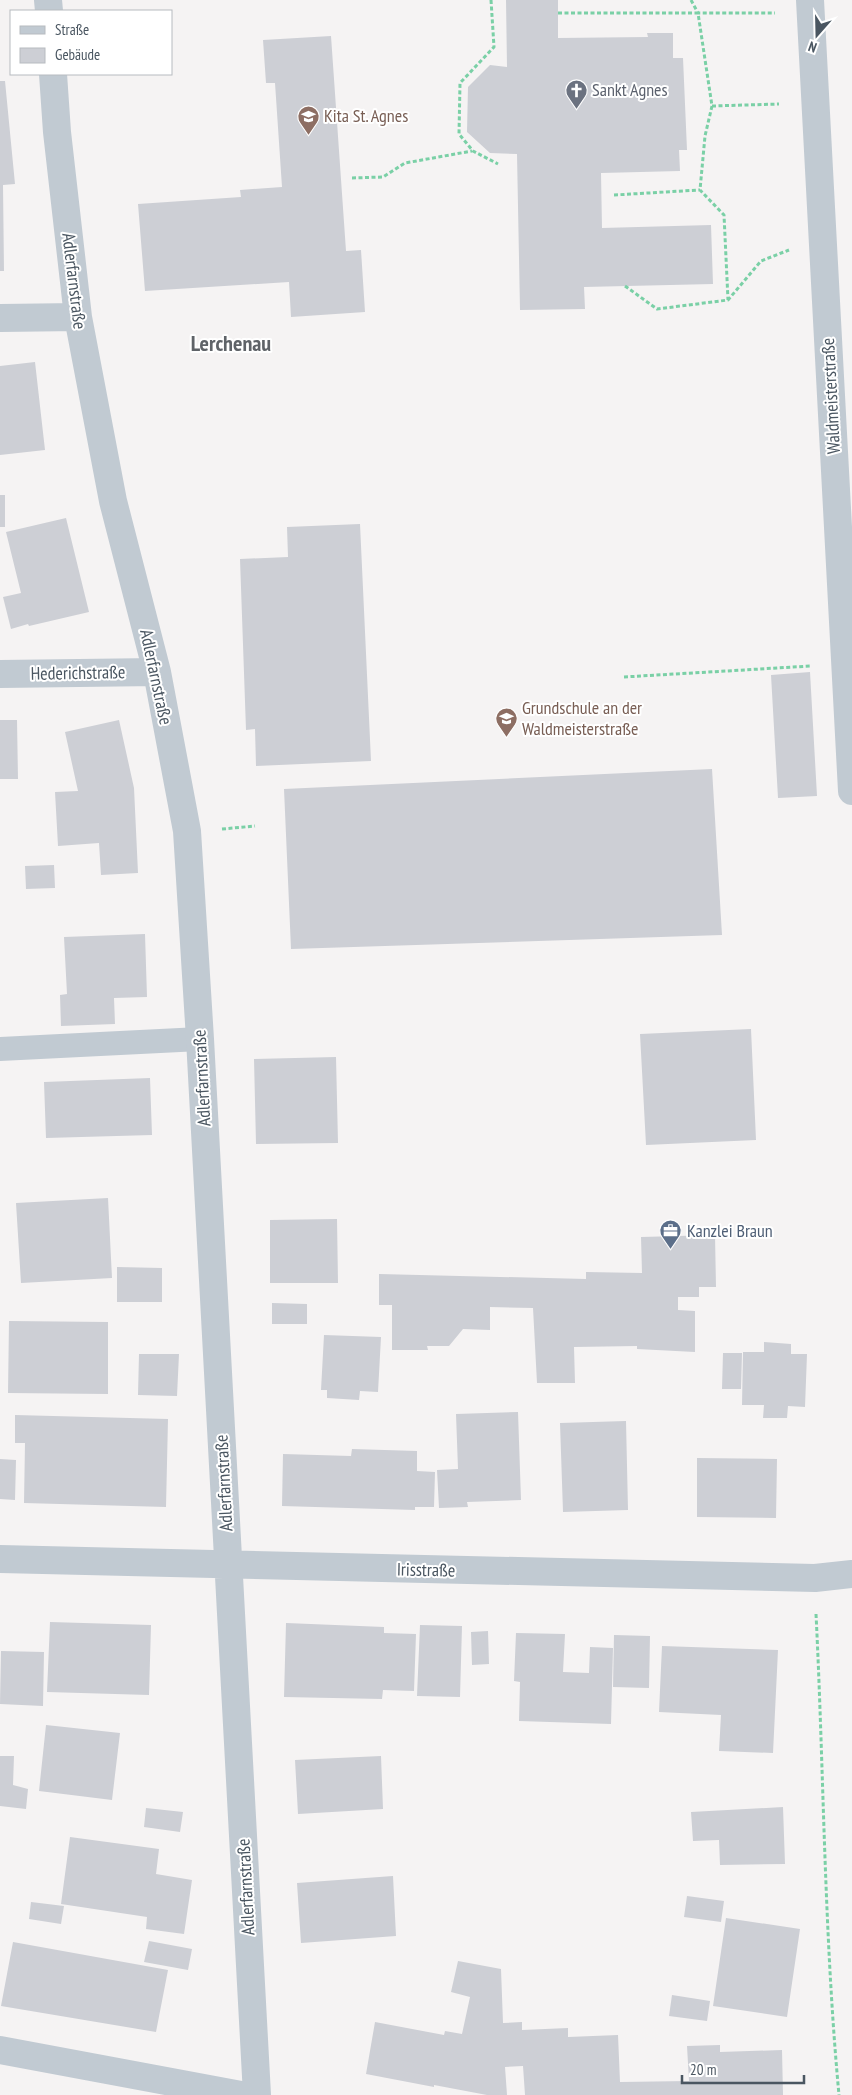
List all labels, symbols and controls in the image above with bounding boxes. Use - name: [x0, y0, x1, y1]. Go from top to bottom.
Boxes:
- legend: [10, 10, 172, 75]
- north arrow: [792, 10, 842, 60]
- text: Straße: [55, 20, 89, 39]
- text: N: [806, 37, 819, 57]
- text: Gebäude: [55, 45, 100, 64]
- church icon: Sankt Agnes: [564, 78, 588, 109]
- place label: Sankt Agnes: [592, 78, 668, 101]
- school or university icon: Kita St. Agnes: [296, 104, 320, 135]
- place label: Kita St. Agnes: [324, 104, 408, 127]
- street label: Adlerfarnstraße: [57, 231, 92, 330]
- district label: Lerchenau: [191, 329, 271, 357]
- street label: Waldmeisterstraße: [816, 337, 845, 455]
- street label: Adlerfarnstraße: [135, 627, 178, 727]
- street label: Hederichstraße: [30, 660, 126, 685]
- place label: Grundschule an der Waldmeisterstraße: [522, 696, 642, 740]
- school or university icon: Grundschule an der Waldmeisterstraße: [494, 706, 518, 737]
- street label: Adlerfarnstraße: [187, 1029, 216, 1127]
- office icon: Kanzlei Braun: [659, 1219, 683, 1250]
- place label: Kanzlei Braun: [687, 1219, 773, 1242]
- street label: Adlerfarnstraße: [209, 1434, 238, 1532]
- street label: Irisstraße: [397, 1557, 455, 1582]
- street label: Adlerfarnstraße: [231, 1838, 260, 1936]
- scale bar: [682, 2052, 804, 2084]
- text: 20 m: [690, 2060, 716, 2079]

